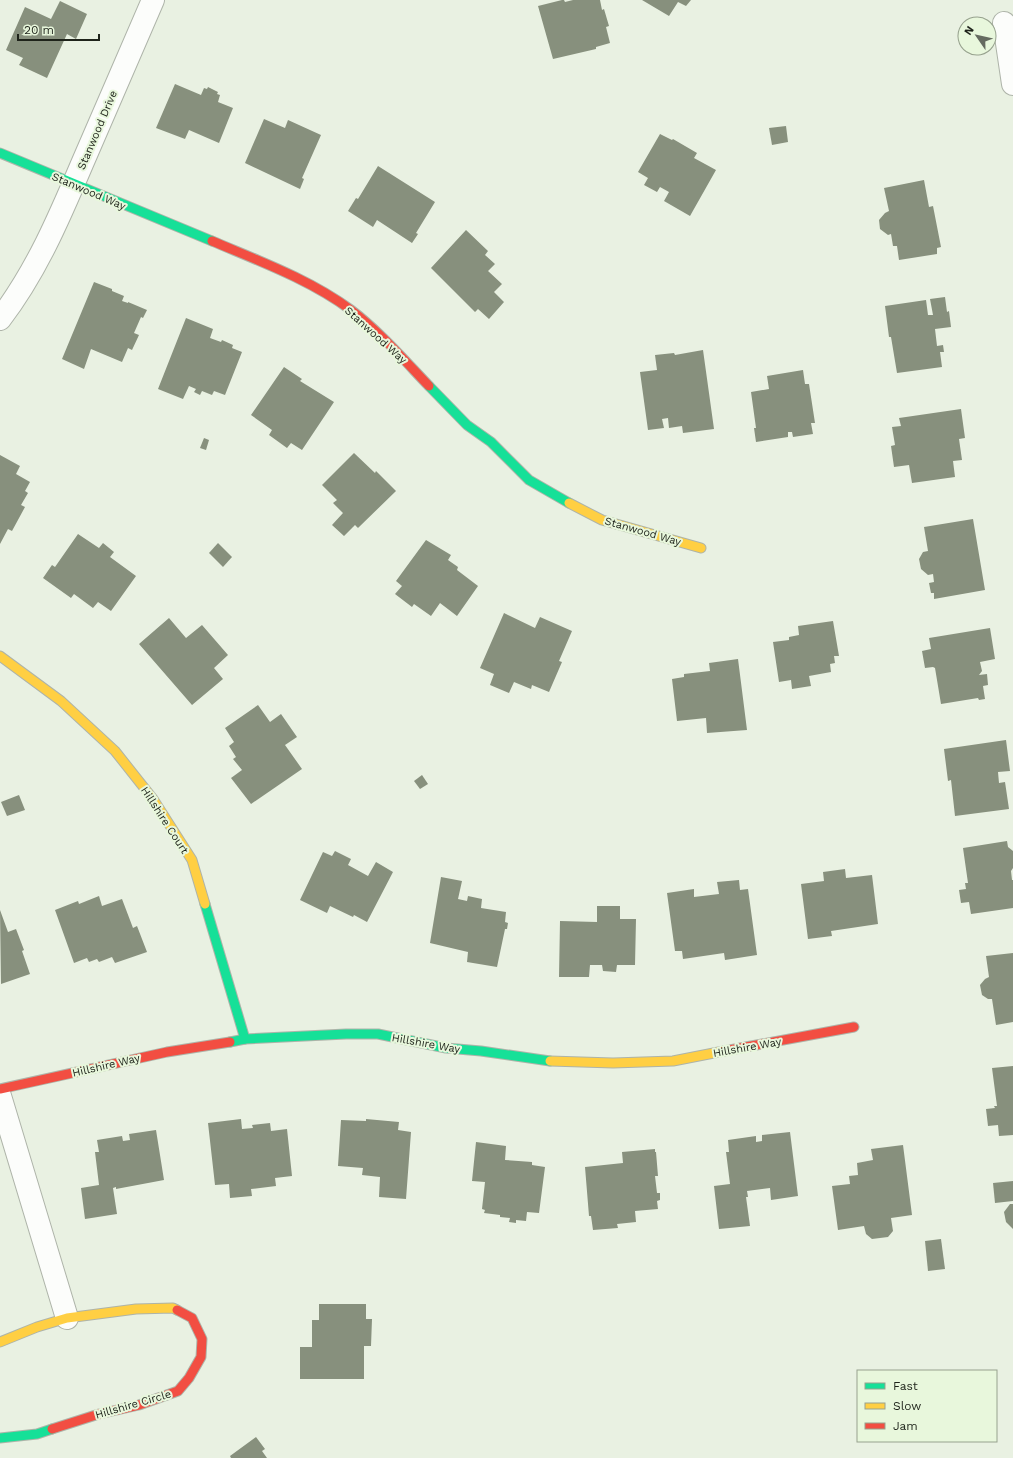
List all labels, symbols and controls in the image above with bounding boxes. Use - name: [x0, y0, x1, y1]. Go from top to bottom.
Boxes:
- scale bar: [18, 16, 99, 42]
- north arrow: [957, 16, 997, 56]
- text: 20 m: [24, 23, 54, 37]
- text: N: [961, 24, 977, 38]
- street label: Stanwood Drive: [75, 89, 120, 172]
- street label: Stanwood Way: [50, 170, 128, 213]
- street label: Stanwood Way: [342, 304, 410, 367]
- street label: Stanwood Way: [603, 514, 683, 549]
- street label: Hillshire Court: [138, 784, 191, 857]
- street label: Hillshire Way: [391, 1031, 461, 1056]
- street label: Hillshire Way: [712, 1035, 783, 1060]
- street label: Hillshire Way: [71, 1051, 142, 1080]
- legend: [857, 1370, 997, 1442]
- text: Fast: [893, 1379, 918, 1393]
- street label: Hillshire Circle: [94, 1387, 173, 1422]
- text: Slow: [893, 1399, 921, 1413]
- text: Jam: [893, 1419, 918, 1433]

